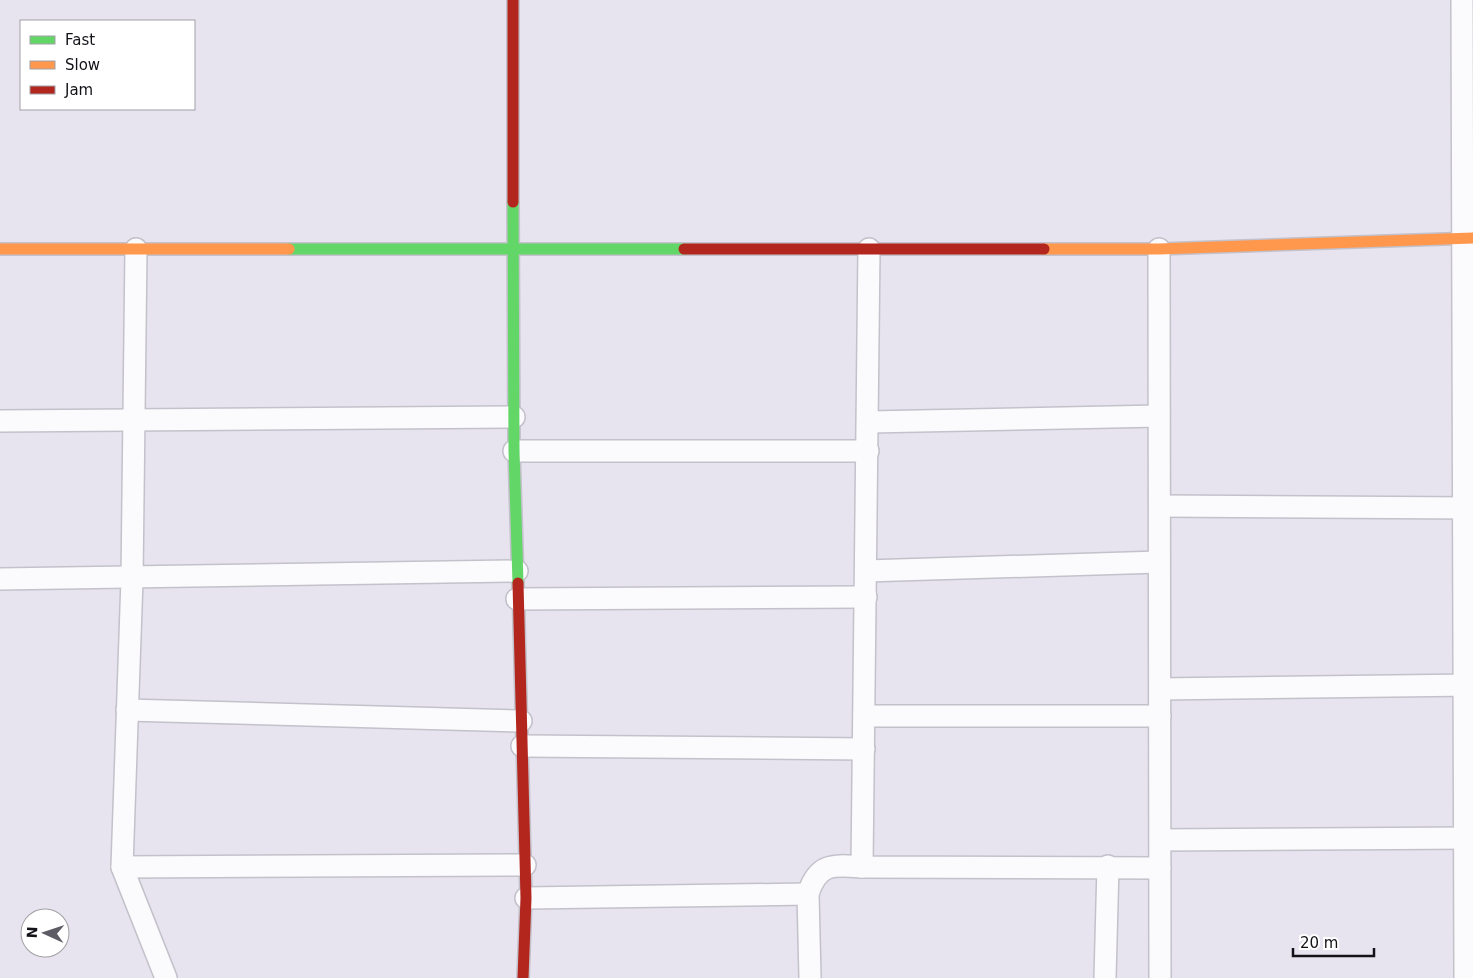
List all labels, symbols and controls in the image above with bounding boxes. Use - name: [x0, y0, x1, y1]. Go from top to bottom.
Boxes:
- legend: [20, 20, 195, 110]
- text: Fast: [65, 31, 95, 49]
- text: Slow: [65, 56, 100, 74]
- text: Jam: [64, 81, 93, 99]
- north arrow: [20, 908, 70, 958]
- text: N: [24, 926, 40, 939]
- scale bar: [1293, 926, 1374, 958]
- text: 20 m: [1300, 934, 1338, 952]

